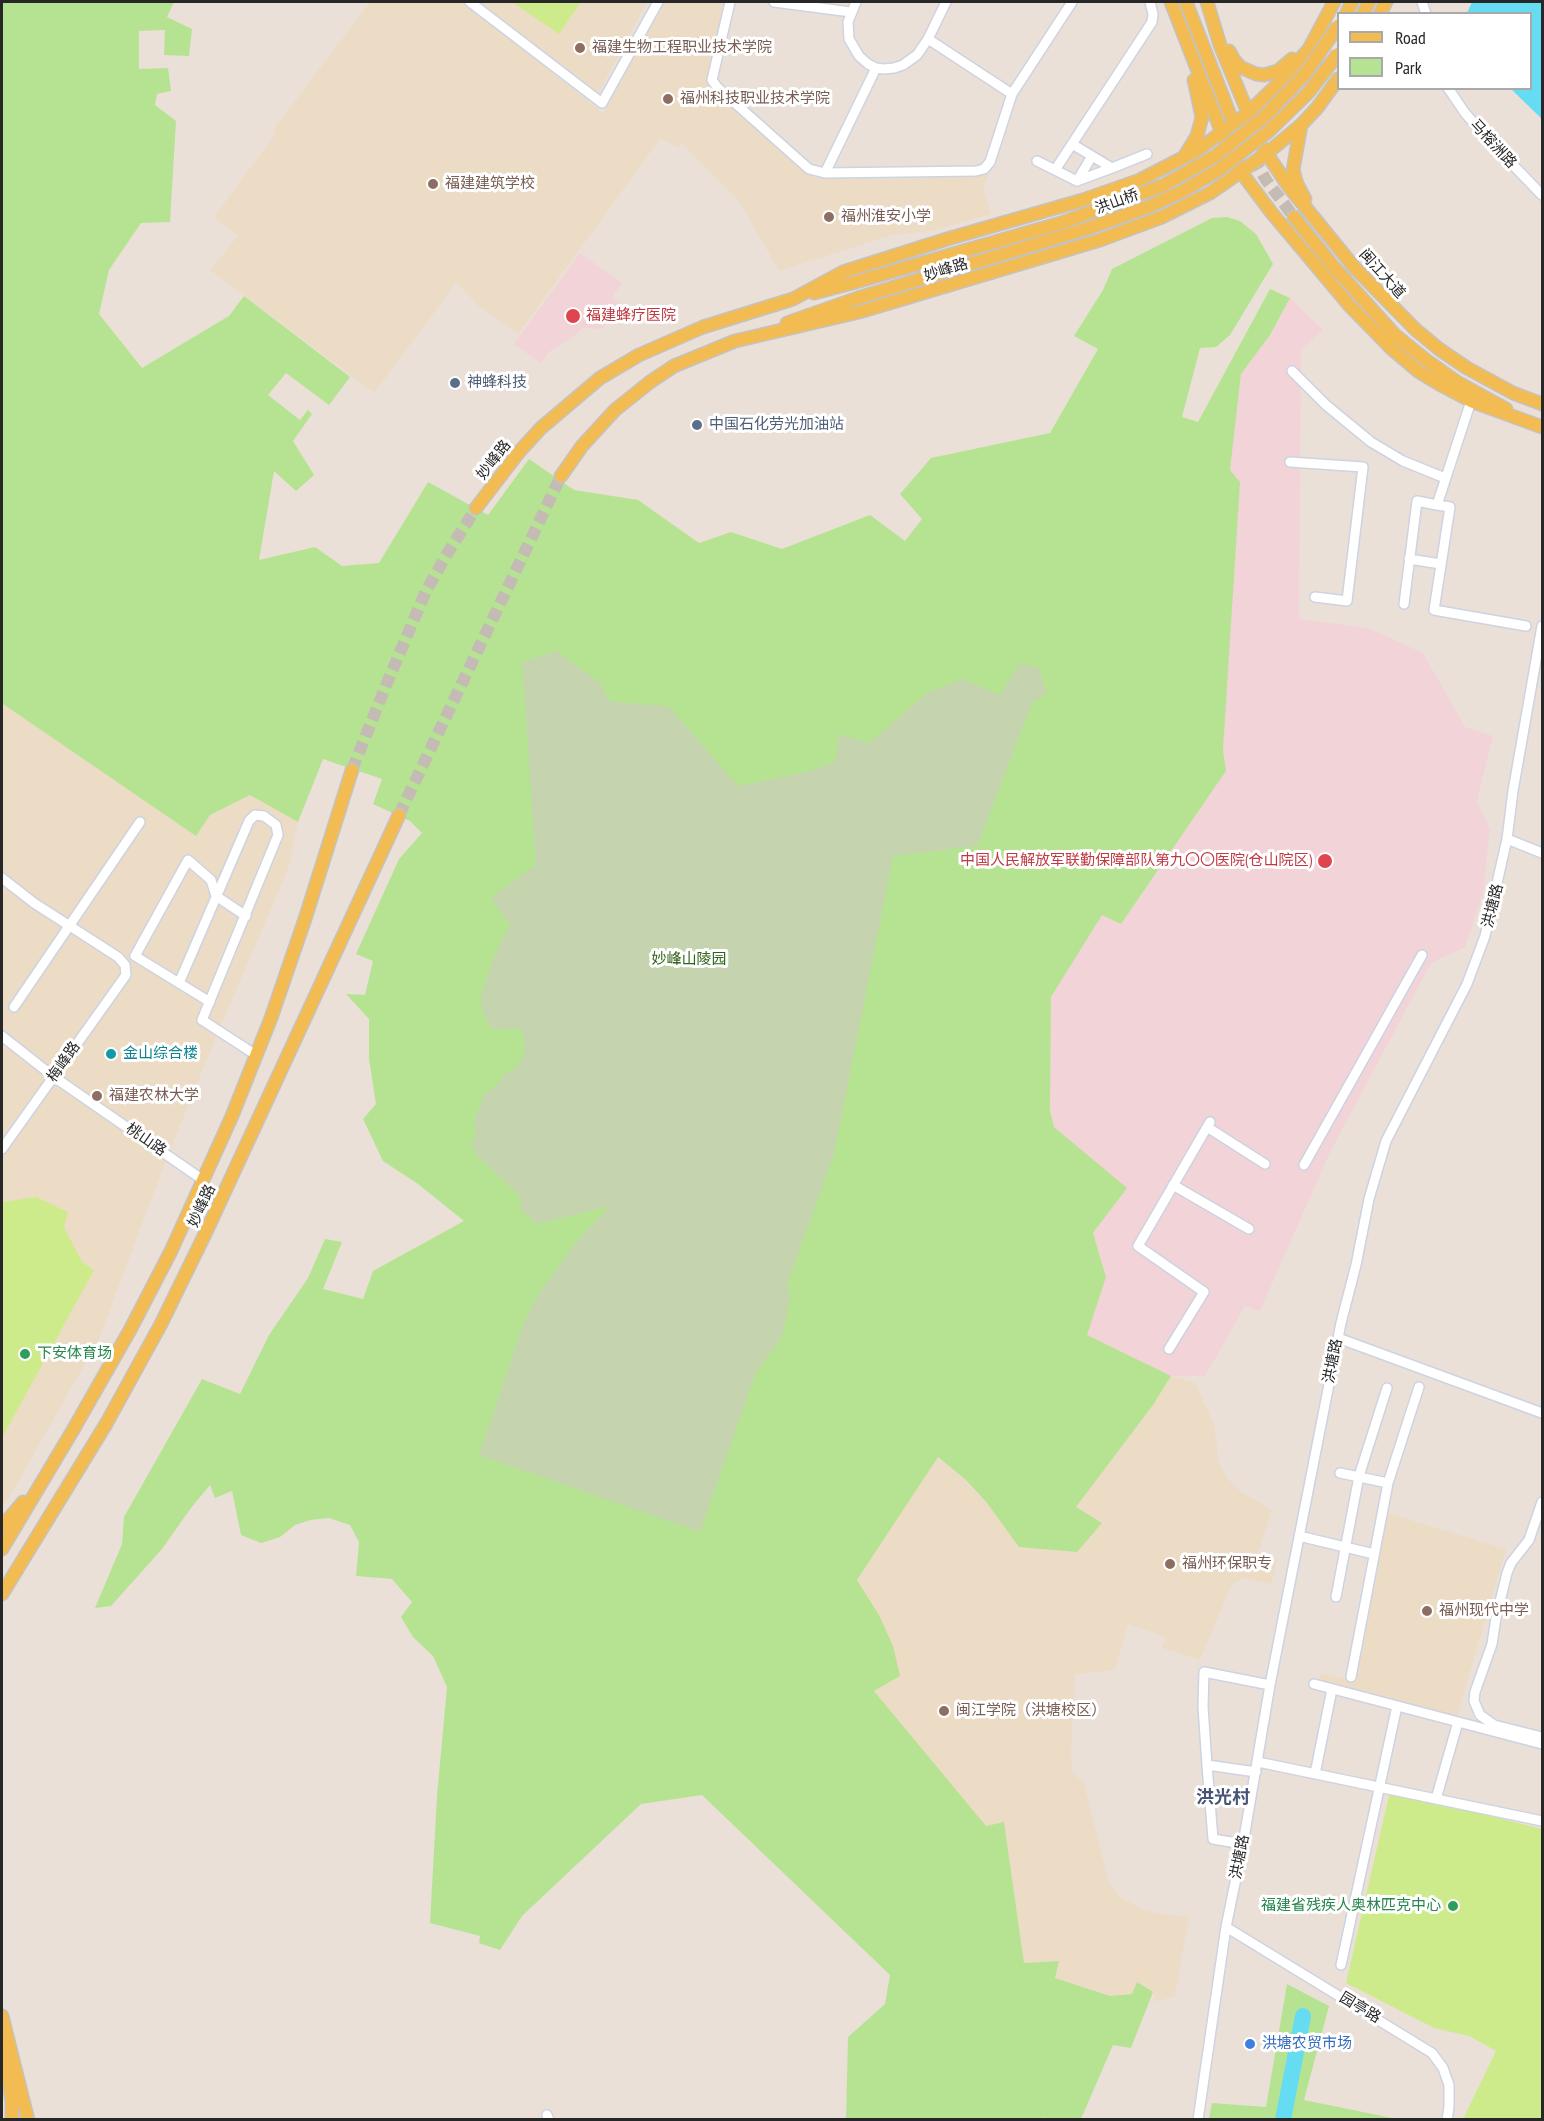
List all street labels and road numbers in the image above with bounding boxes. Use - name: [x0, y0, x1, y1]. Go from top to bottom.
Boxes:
- street label: 马榕洲路: [1466, 116, 1520, 172]
- street label: 洪山桥: [1093, 186, 1141, 218]
- street label: 闽江大道: [1355, 246, 1409, 302]
- street label: 妙峰路: [922, 255, 970, 285]
- street label: 妙峰路: [473, 437, 515, 483]
- street label: 洪塘路: [1479, 882, 1507, 930]
- street label: 梅峰路: [44, 1038, 84, 1086]
- street label: 桃山路: [122, 1120, 170, 1160]
- street label: 妙峰路: [184, 1182, 220, 1230]
- street label: 洪塘路: [1320, 1337, 1346, 1385]
- street label: 洪塘路: [1227, 1833, 1253, 1881]
- street label: 园亭路: [1336, 1989, 1384, 2027]

